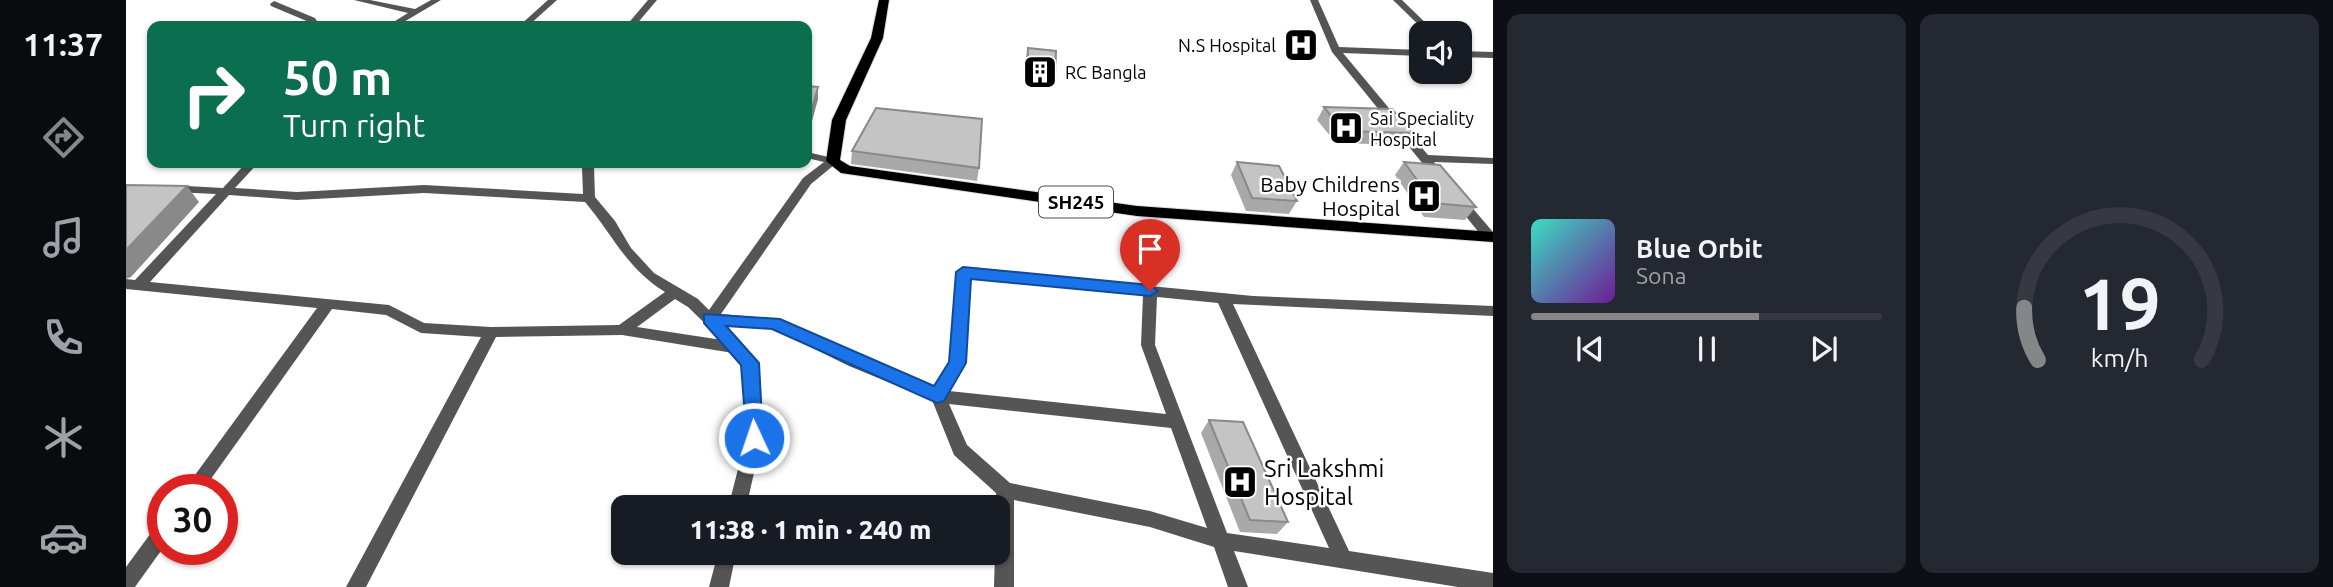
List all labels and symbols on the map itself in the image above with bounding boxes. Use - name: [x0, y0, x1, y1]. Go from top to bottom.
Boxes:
- hospital icon: N.S Hospital: [1282, 26, 1320, 64]
- place label: N.S Hospital: [1178, 35, 1276, 55]
- building icon: RC Bangla: [1021, 53, 1059, 91]
- place label: RC Bangla: [1065, 62, 1147, 82]
- place label: Sai Speciality Hospital: [1370, 108, 1474, 149]
- hospital icon: Sai Speciality Hospital: [1327, 109, 1365, 147]
- place label: Baby Childrens Hospital: [1260, 172, 1400, 220]
- hospital icon: Baby Childrens Hospital: [1405, 177, 1443, 215]
- road number: SH245: [1039, 186, 1113, 218]
- pin: [1120, 219, 1180, 291]
- position arrow: [717, 401, 791, 475]
- place label: Sri Lakshmi Hospital: [1264, 455, 1384, 510]
- hospital icon: Sri Lakshmi Hospital: [1221, 463, 1259, 501]
- speed limit sign: 30: [147, 474, 238, 565]

